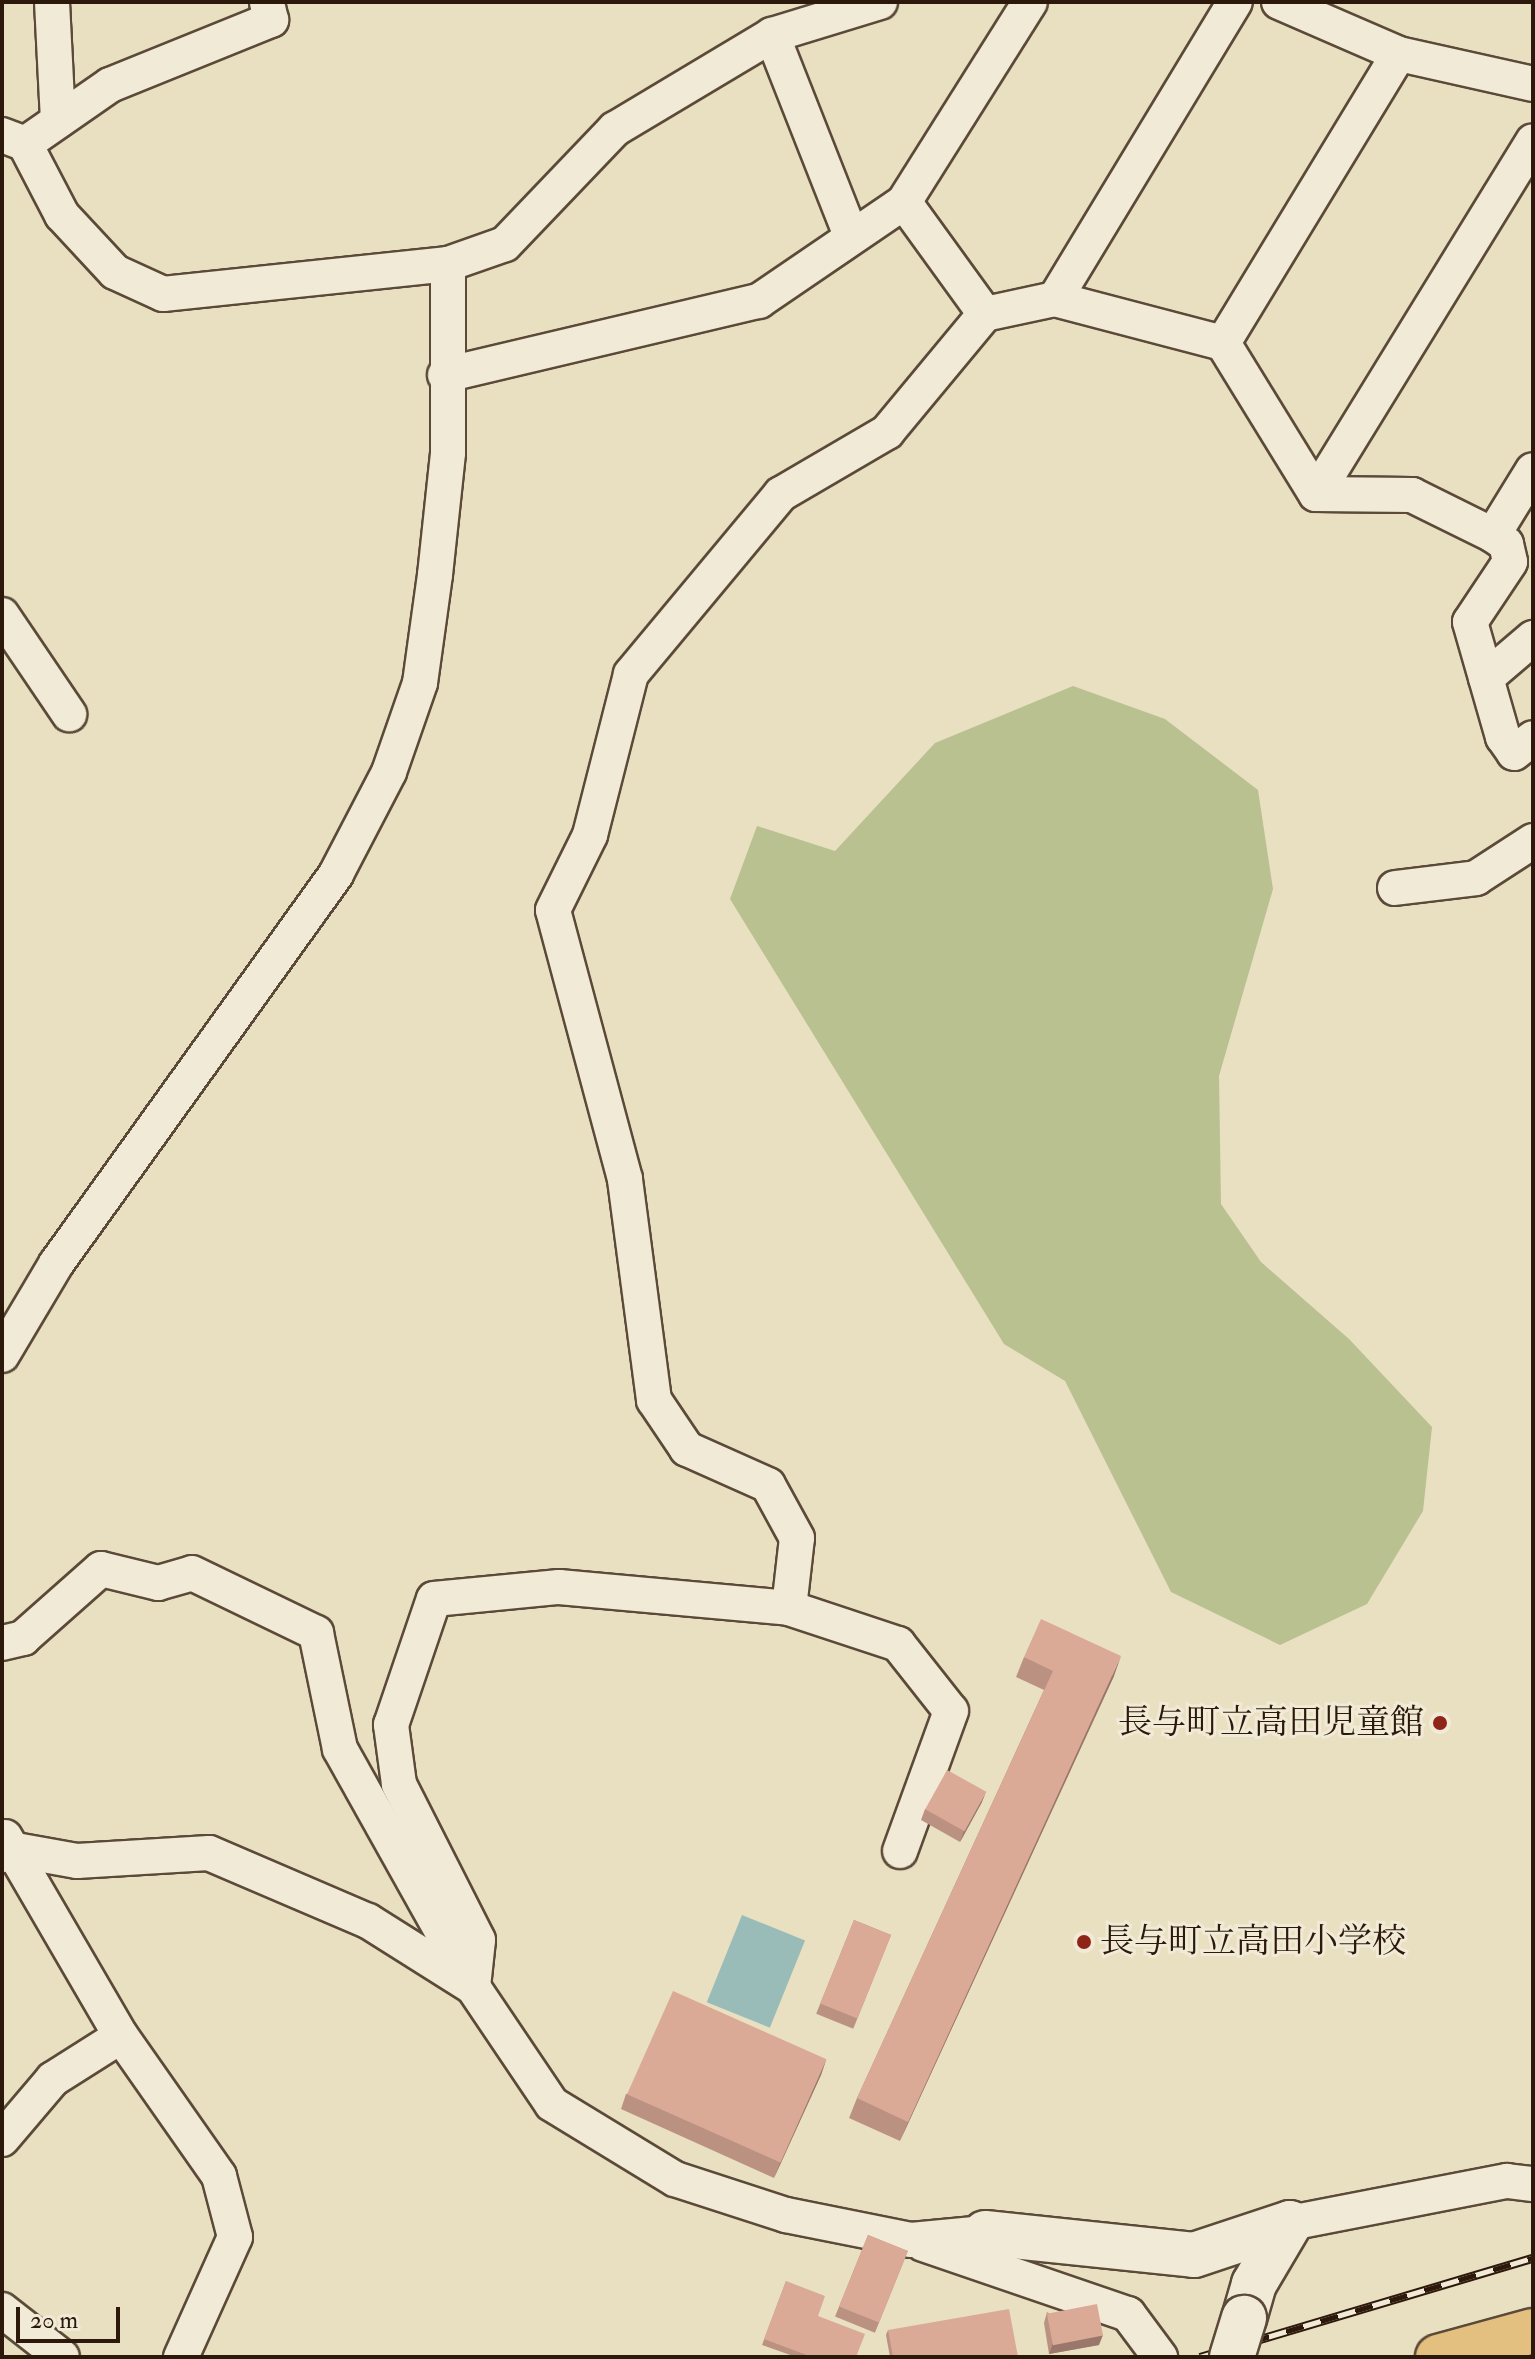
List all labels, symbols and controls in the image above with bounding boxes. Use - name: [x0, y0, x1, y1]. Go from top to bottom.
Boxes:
- place label: 長与町立高田児童館: [1118, 1703, 1424, 1743]
- marker: 長与町立高田児童館: [1431, 1714, 1449, 1732]
- place label: 長与町立高田小学校: [1100, 1922, 1406, 1962]
- marker: 長与町立高田小学校: [1075, 1933, 1093, 1951]
- scale bar: [20, 2291, 124, 2341]
- text: 20 m: [30, 2305, 78, 2336]

